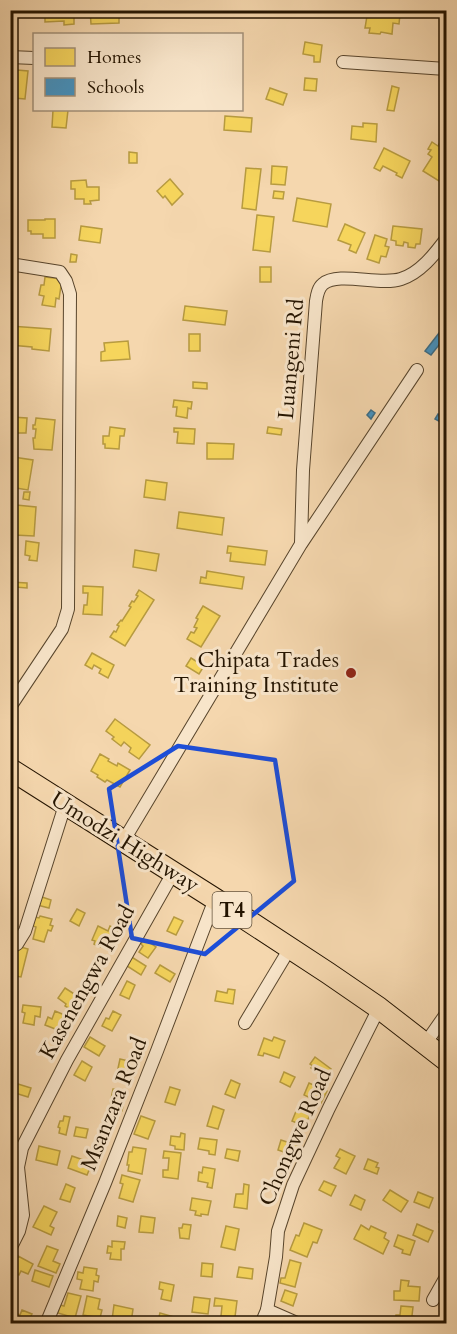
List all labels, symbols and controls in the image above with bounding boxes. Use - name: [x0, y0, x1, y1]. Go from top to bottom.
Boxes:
- legend: [33, 33, 243, 111]
- text: Homes: [87, 45, 141, 70]
- text: Schools: [87, 75, 144, 100]
- street label: Luangeni Rd: [271, 297, 311, 421]
- place label: Chipata Trades Training Institute: [173, 645, 339, 700]
- marker: Chipata Trades Training Institute: [344, 666, 358, 680]
- street label: Umodzi Highway: [45, 784, 205, 900]
- road number: T4: [212, 892, 252, 928]
- street label: Kasenengwa Road: [32, 899, 142, 1064]
- street label: Msanzara Road: [74, 1033, 154, 1175]
- street label: Chongwe Road: [251, 1063, 339, 1210]

